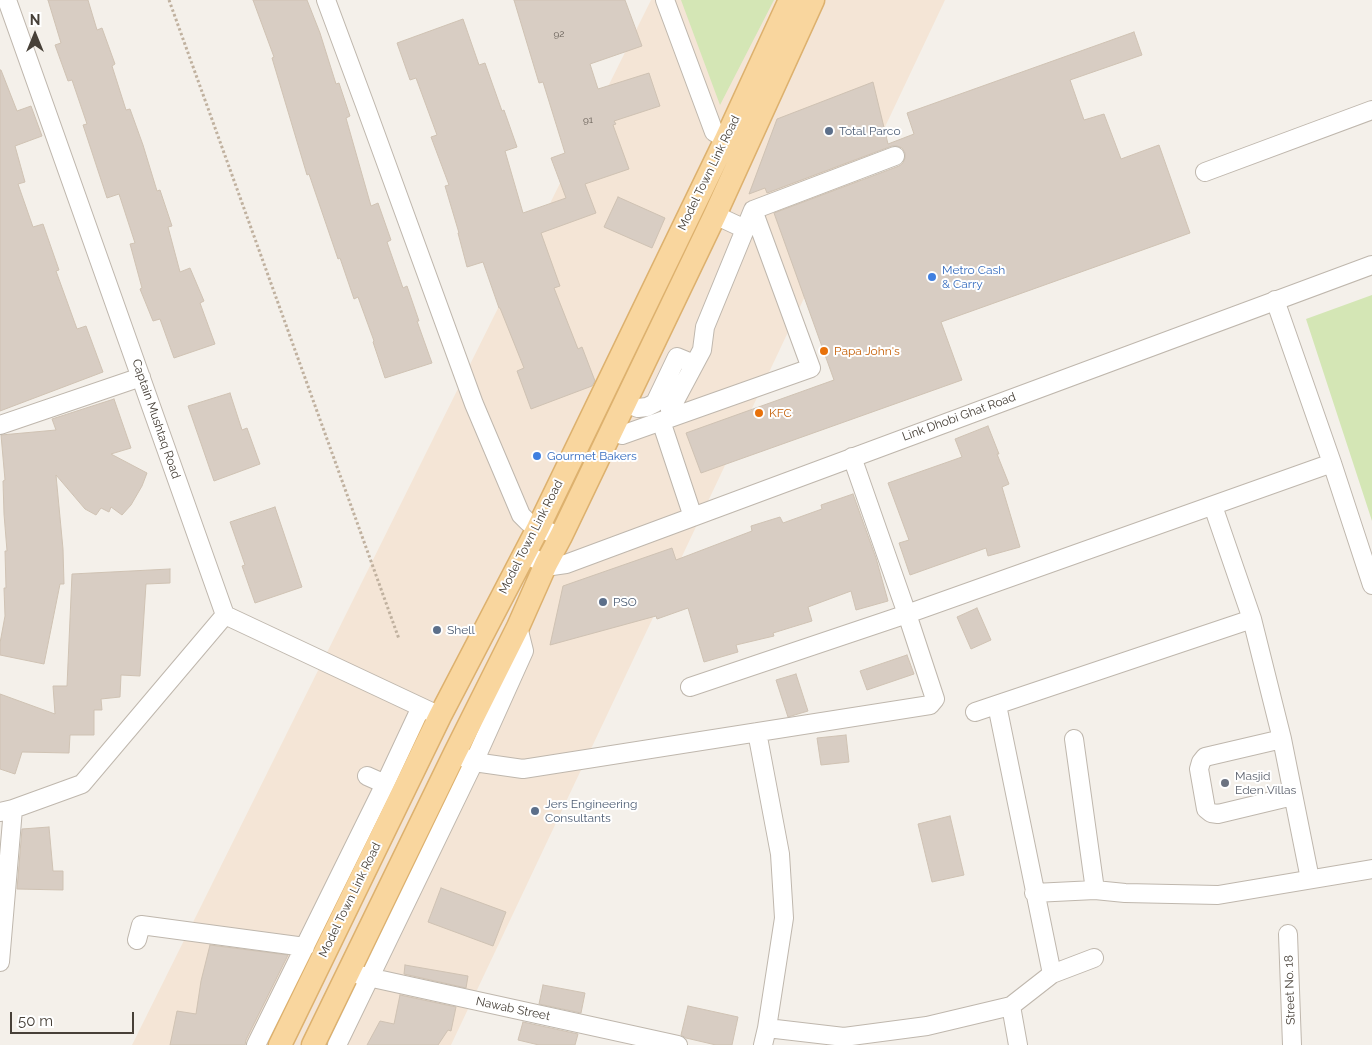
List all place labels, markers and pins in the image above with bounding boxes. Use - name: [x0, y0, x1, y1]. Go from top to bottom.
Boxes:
- place label: Total Parco: [839, 124, 901, 138]
- marker: Total Parco: [823, 125, 835, 137]
- place label: Metro Cash & Carry: [942, 263, 1005, 291]
- marker: Metro Cash & Carry: [926, 271, 938, 283]
- place label: Papa John's: [834, 344, 900, 358]
- marker: Papa John's: [818, 345, 830, 357]
- place label: KFC: [769, 406, 792, 420]
- marker: KFC: [753, 407, 765, 419]
- place label: Gourmet Bakers: [547, 449, 637, 463]
- marker: Gourmet Bakers: [531, 450, 543, 462]
- place label: PSO: [613, 595, 637, 609]
- marker: PSO: [597, 596, 609, 608]
- place label: Shell: [447, 623, 475, 637]
- marker: Shell: [431, 624, 443, 636]
- place label: Masjid Eden Villas: [1235, 769, 1296, 797]
- marker: Masjid Eden Villas: [1219, 777, 1231, 789]
- place label: Jers Engineering Consultants: [545, 797, 637, 825]
- marker: Jers Engineering Consultants: [529, 805, 541, 817]

